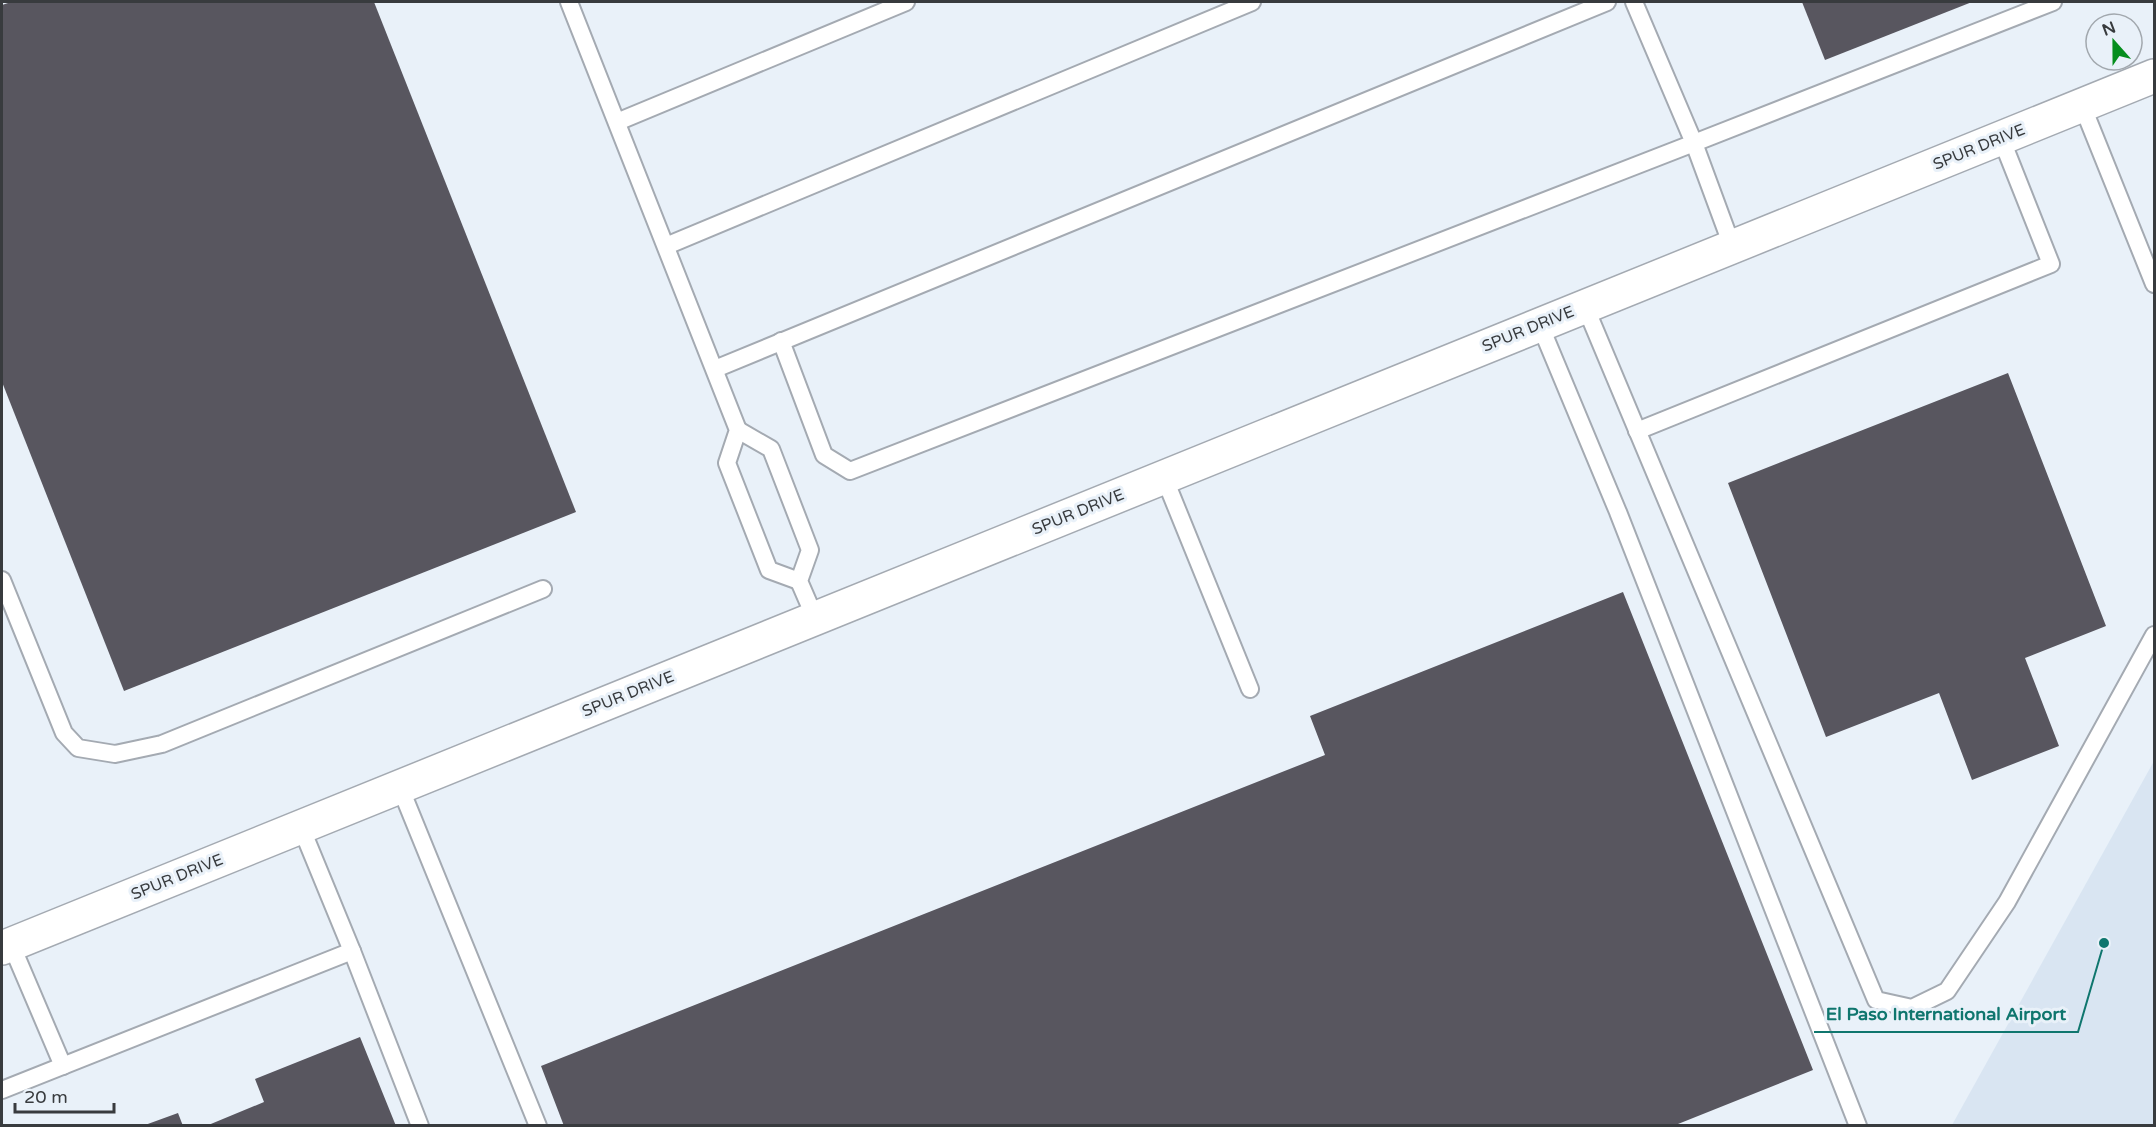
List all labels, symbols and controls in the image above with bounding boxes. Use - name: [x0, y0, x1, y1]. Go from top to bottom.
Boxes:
- north arrow: [2084, 12, 2144, 72]
- text: N: [2099, 17, 2119, 41]
- street label: SPUR DRIVE: [1930, 119, 2028, 175]
- street label: SPUR DRIVE: [1479, 301, 1577, 357]
- street label: SPUR DRIVE: [1029, 484, 1127, 540]
- street label: SPUR DRIVE: [579, 666, 677, 722]
- street label: SPUR DRIVE: [128, 849, 226, 905]
- callout: El Paso International Airport: [1814, 996, 2078, 1032]
- text: El Paso International Airport: [1826, 1003, 2066, 1025]
- scale bar: [15, 1076, 114, 1114]
- text: 20 m: [24, 1086, 68, 1108]

